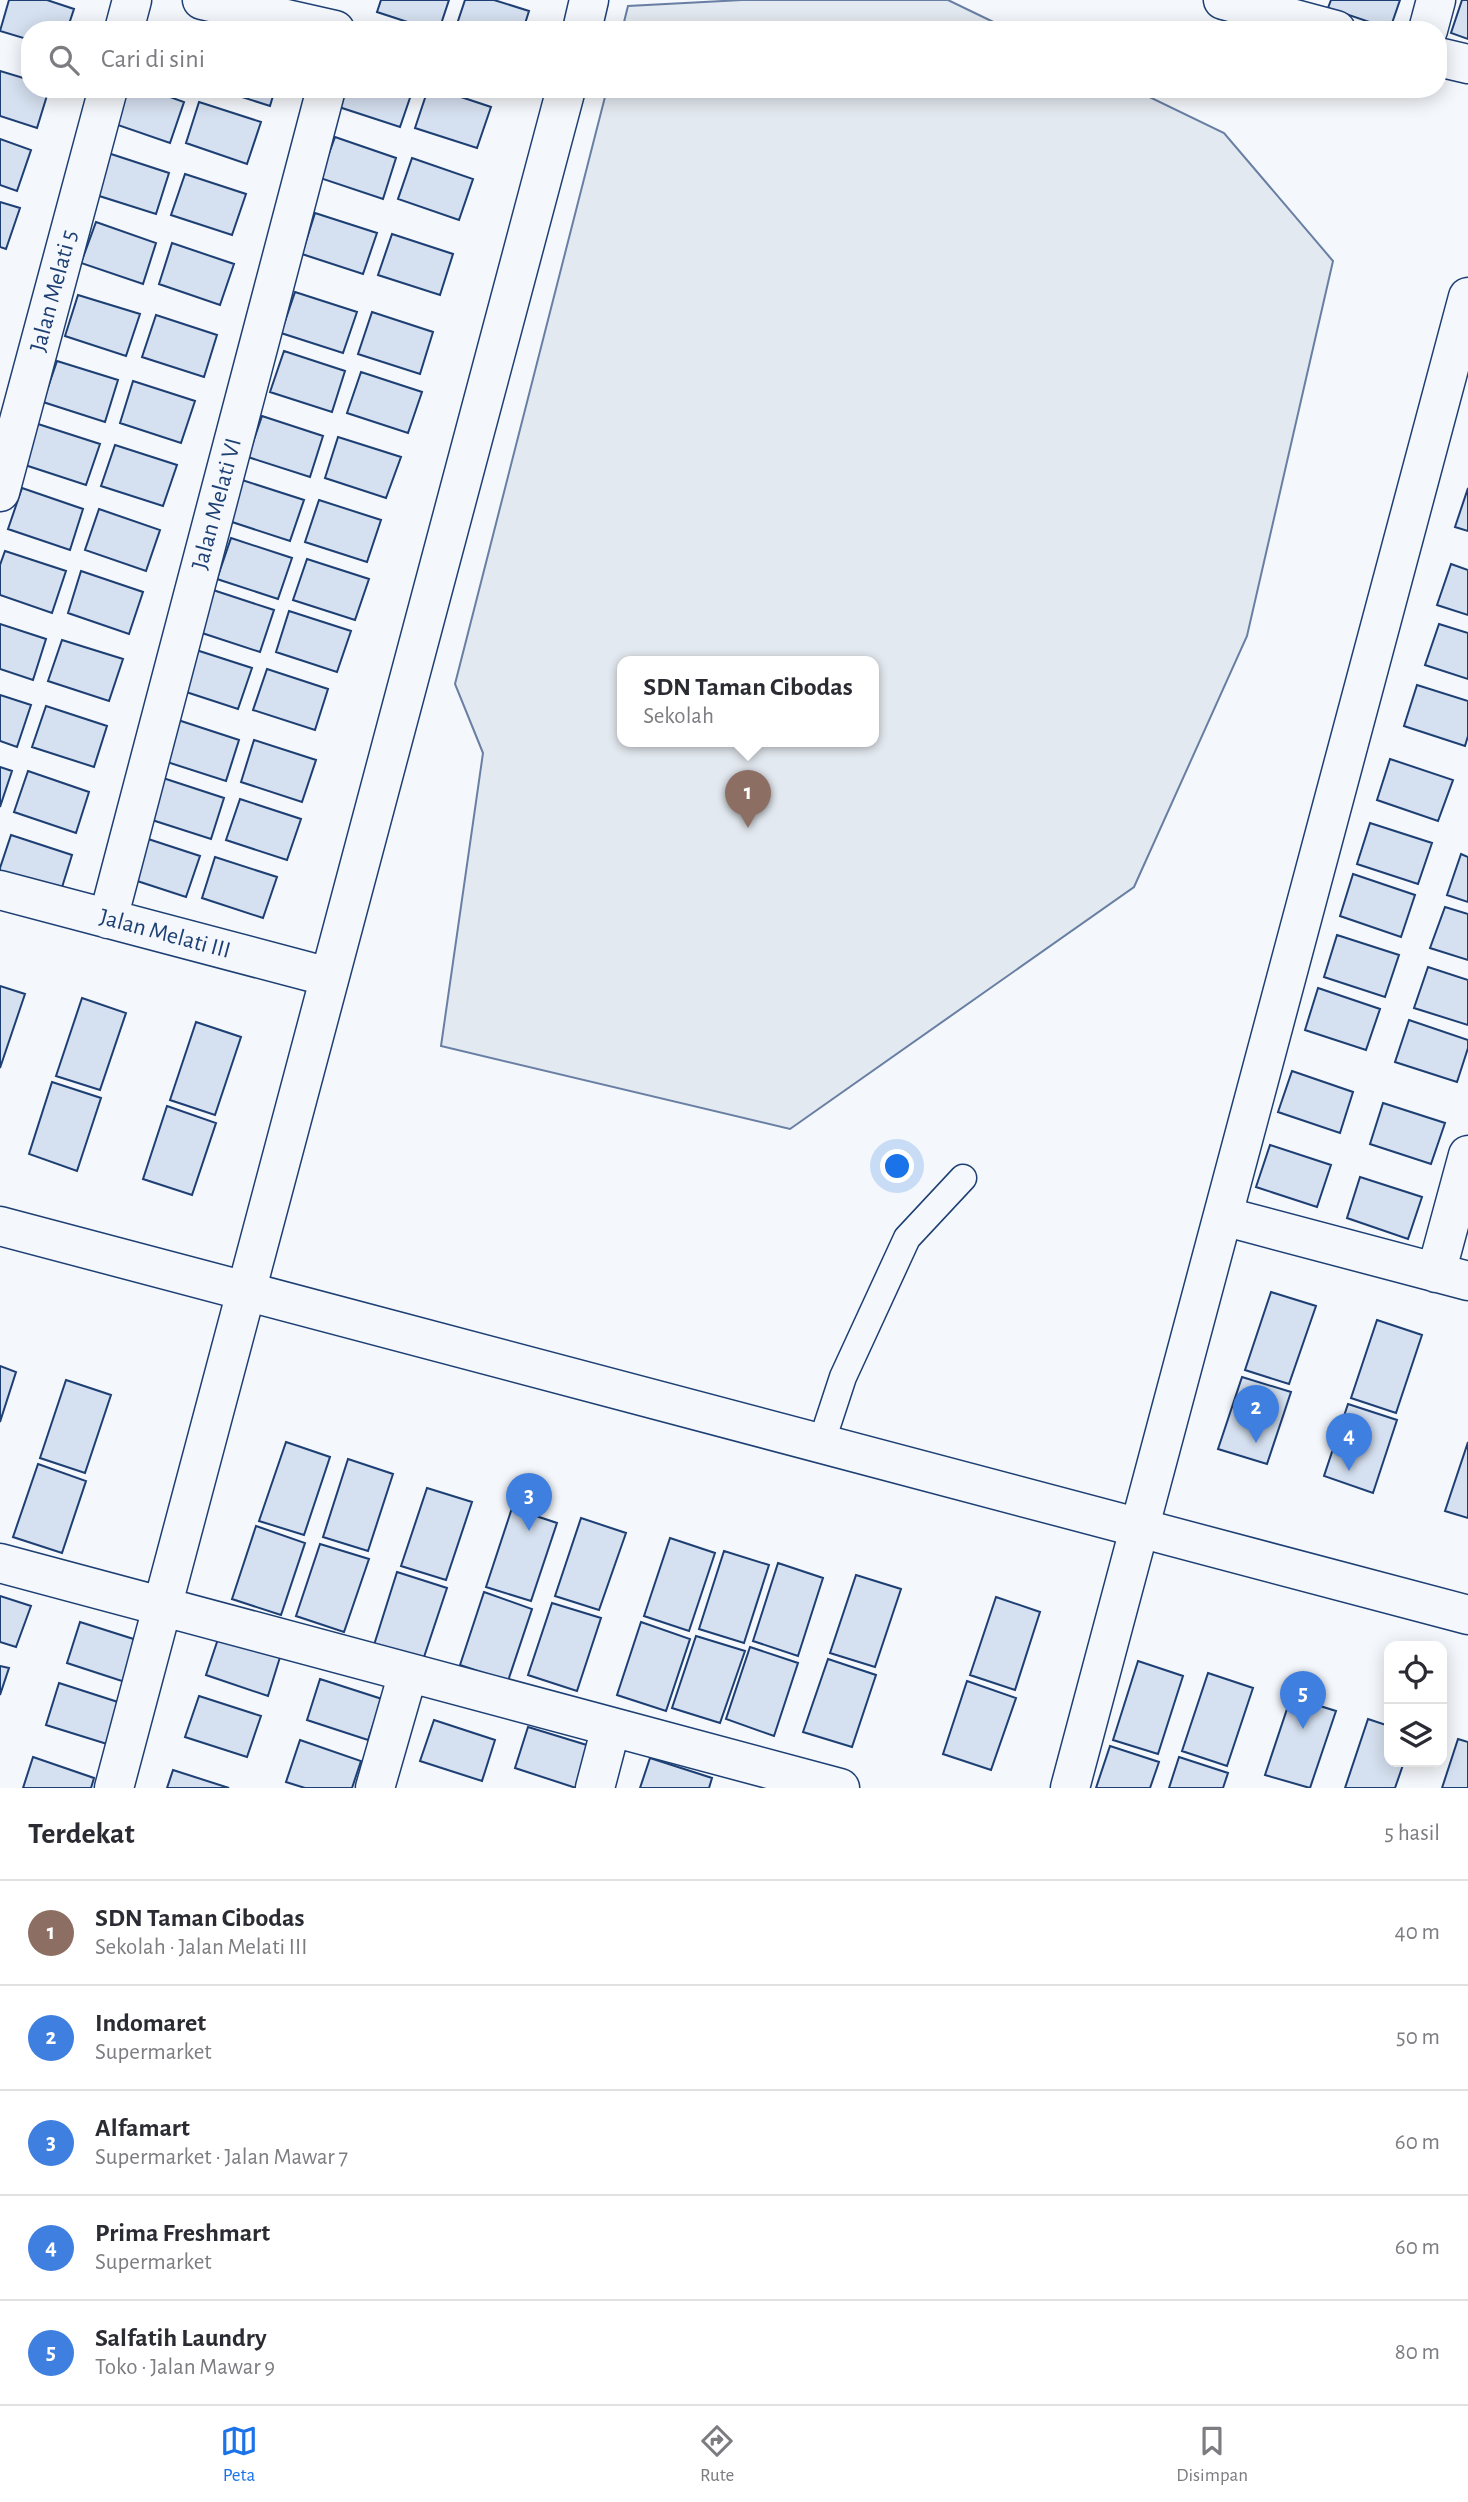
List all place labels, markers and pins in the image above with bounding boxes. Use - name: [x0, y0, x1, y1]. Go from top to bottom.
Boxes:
- pin: 1: [725, 770, 771, 828]
- pin: 2: [1233, 1385, 1279, 1443]
- pin: 4: [1326, 1413, 1372, 1471]
- pin: 3: [506, 1473, 552, 1531]
- pin: 5: [1280, 1671, 1326, 1729]

